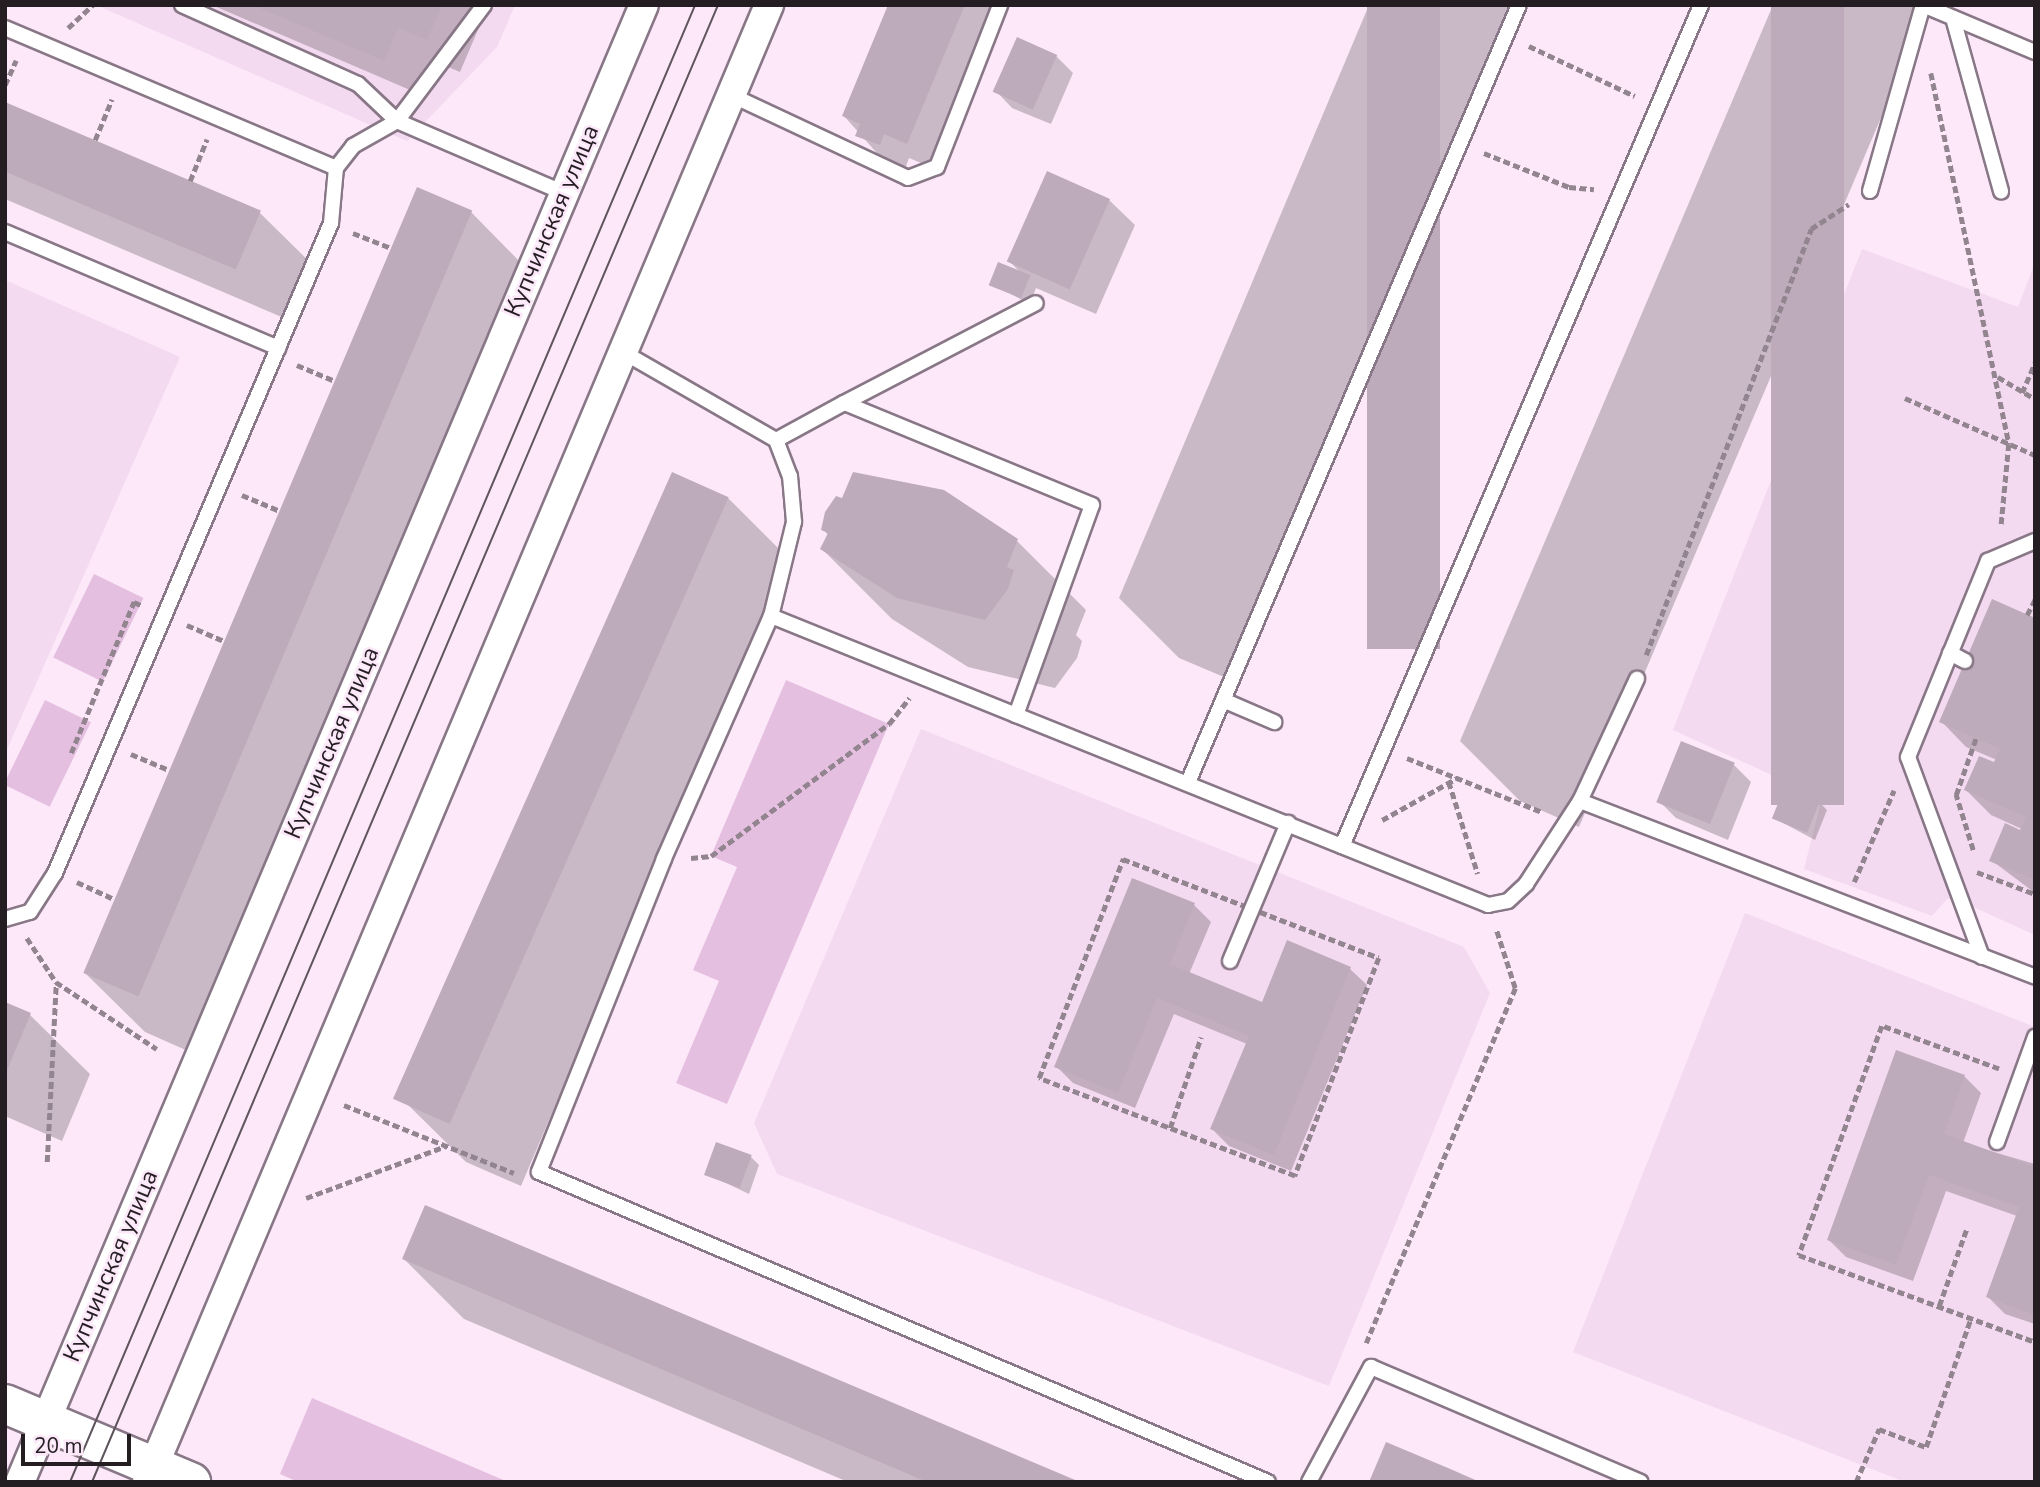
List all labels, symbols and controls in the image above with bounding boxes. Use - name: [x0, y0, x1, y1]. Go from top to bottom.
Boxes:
- street label: Купчинская улица: [499, 121, 605, 321]
- street label: Купчинская улица: [279, 643, 385, 843]
- street label: Купчинская улица: [58, 1166, 164, 1366]
- scale bar: [24, 1420, 135, 1464]
- text: 20 m: [34, 1432, 83, 1460]

